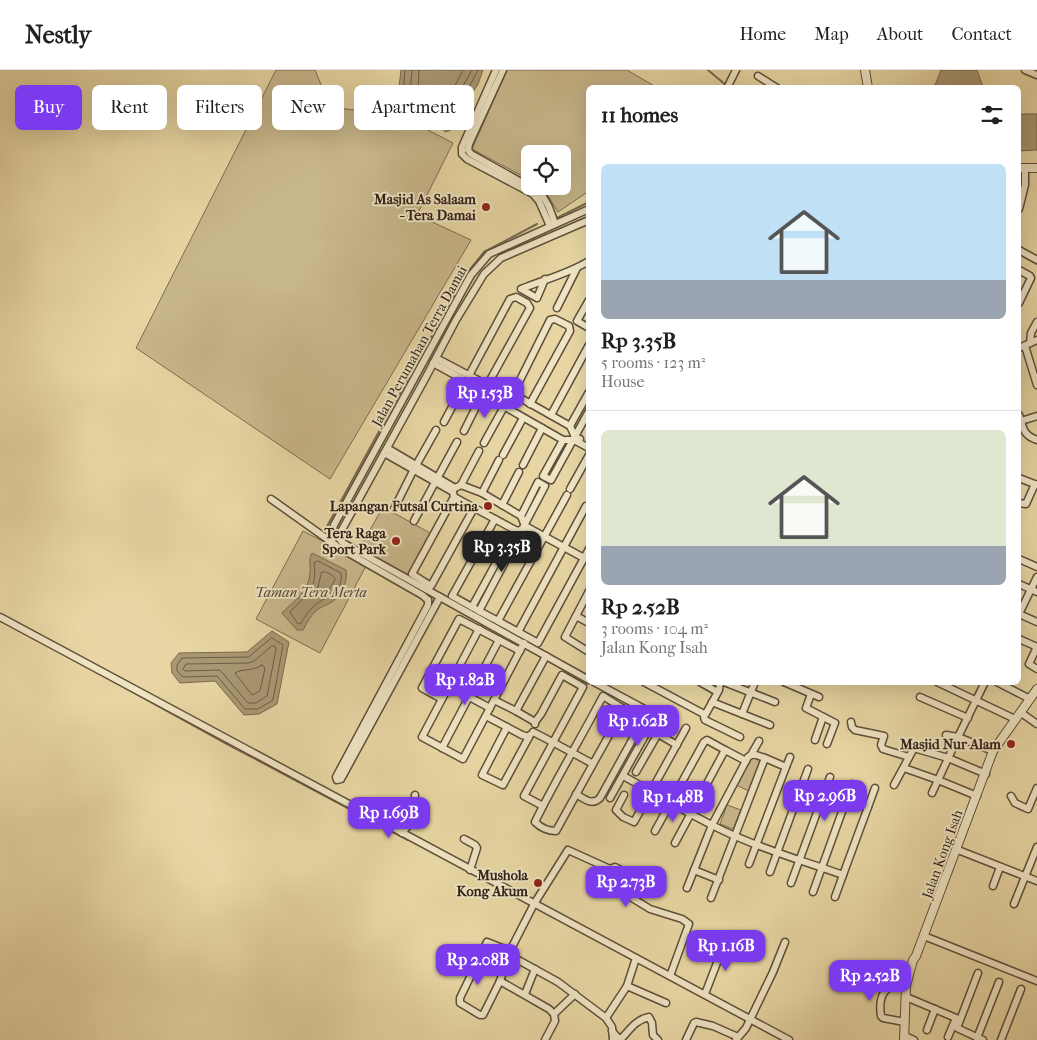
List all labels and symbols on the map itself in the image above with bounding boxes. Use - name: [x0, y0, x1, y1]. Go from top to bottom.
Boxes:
- place label: Masjid As Salaam - Tera Damai: [373, 191, 477, 224]
- marker: Masjid As Salaam - Tera Damai: [480, 201, 492, 213]
- street label: Jalan Perumahan Terra Damai: [368, 263, 471, 431]
- pin: Rp 1.53B: [433, 376, 537, 419]
- place label: Lapangan Futsal Curtina: [330, 498, 479, 515]
- marker: Lapangan Futsal Curtina: [482, 500, 494, 512]
- place label: Tera Raga Sport Park: [322, 525, 387, 558]
- pin: Rp 3.35B: [450, 530, 554, 573]
- marker: Tera Raga Sport Park: [390, 535, 402, 547]
- park label: Taman Tera Merta: [255, 584, 367, 601]
- pin: Rp 1.82B: [413, 664, 517, 706]
- pin: Rp 1.62B: [586, 704, 690, 747]
- place label: Masjid Nur Alam: [899, 736, 1001, 753]
- marker: Masjid Nur Alam: [1005, 738, 1017, 750]
- pin: Rp 1.48B: [621, 780, 725, 823]
- pin: Rp 2.96B: [773, 780, 877, 822]
- pin: Rp 1.69B: [337, 796, 441, 839]
- street label: Jalan Kong Isah: [918, 807, 966, 902]
- pin: Rp 2.73B: [574, 866, 678, 908]
- place label: Mushola Kong Akum: [457, 867, 529, 900]
- marker: Mushola Kong Akum: [532, 877, 544, 889]
- pin: Rp 1.16B: [674, 930, 778, 972]
- pin: Rp 2.08B: [426, 944, 530, 986]
- pin: Rp 2.52B: [818, 960, 922, 1002]

